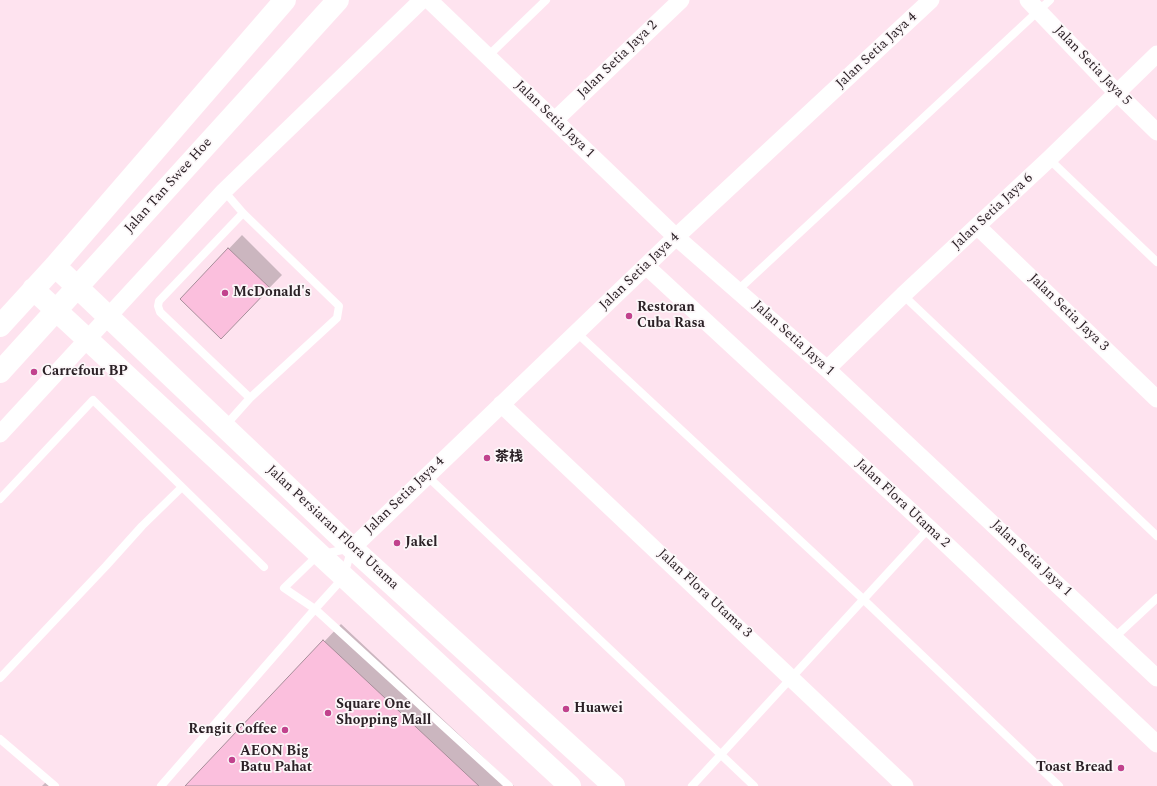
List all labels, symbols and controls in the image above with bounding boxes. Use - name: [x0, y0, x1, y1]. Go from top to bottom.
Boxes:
- street label: Jalan Setia Jaya 4: [833, 9, 921, 93]
- street label: Jalan Setia Jaya 2: [575, 18, 661, 102]
- street label: Jalan Setia Jaya 5: [1050, 23, 1134, 109]
- street label: Jalan Setia Jaya 1: [511, 78, 597, 162]
- street label: Jalan Tan Swee Hoe: [122, 135, 216, 237]
- street label: Jalan Setia Jaya 6: [949, 170, 1037, 254]
- street label: Jalan Setia Jaya 4: [597, 230, 683, 314]
- street label: Jalan Setia Jaya 3: [1025, 271, 1111, 355]
- place label: McDonald's: [233, 285, 311, 301]
- marker: McDonald's: [220, 288, 230, 298]
- street label: Jalan Setia Jaya 1: [749, 298, 837, 380]
- place label: Restoran Cuba Rasa: [637, 300, 705, 332]
- marker: Restoran Cuba Rasa: [624, 311, 634, 321]
- place label: Carrefour BP: [42, 364, 128, 380]
- marker: Carrefour BP: [29, 367, 39, 377]
- place label: 茶栈: [495, 450, 523, 466]
- marker: 茶栈: [482, 453, 492, 463]
- street label: Jalan Setia Jaya 4: [362, 454, 448, 538]
- street label: Jalan Flora Utama 2: [851, 456, 953, 552]
- street label: Jalan Persiaran Flora Utama: [262, 462, 402, 594]
- street label: Jalan Setia Jaya 1: [987, 517, 1075, 601]
- place label: Jakel: [405, 535, 438, 551]
- marker: Jakel: [392, 538, 402, 548]
- street label: Jalan Flora Utama 3: [653, 546, 755, 642]
- place label: Square One Shopping Mall: [336, 697, 431, 730]
- place label: Huawei: [574, 701, 623, 717]
- marker: Huawei: [561, 704, 571, 714]
- marker: Square One Shopping Mall: [323, 708, 333, 718]
- place label: Rengit Coffee: [188, 722, 277, 738]
- marker: Rengit Coffee: [280, 725, 290, 735]
- place label: AEON Big Batu Pahat: [240, 744, 312, 776]
- marker: AEON Big Batu Pahat: [227, 755, 237, 765]
- place label: Toast Bread: [1036, 760, 1113, 776]
- marker: Toast Bread: [1116, 763, 1126, 773]

